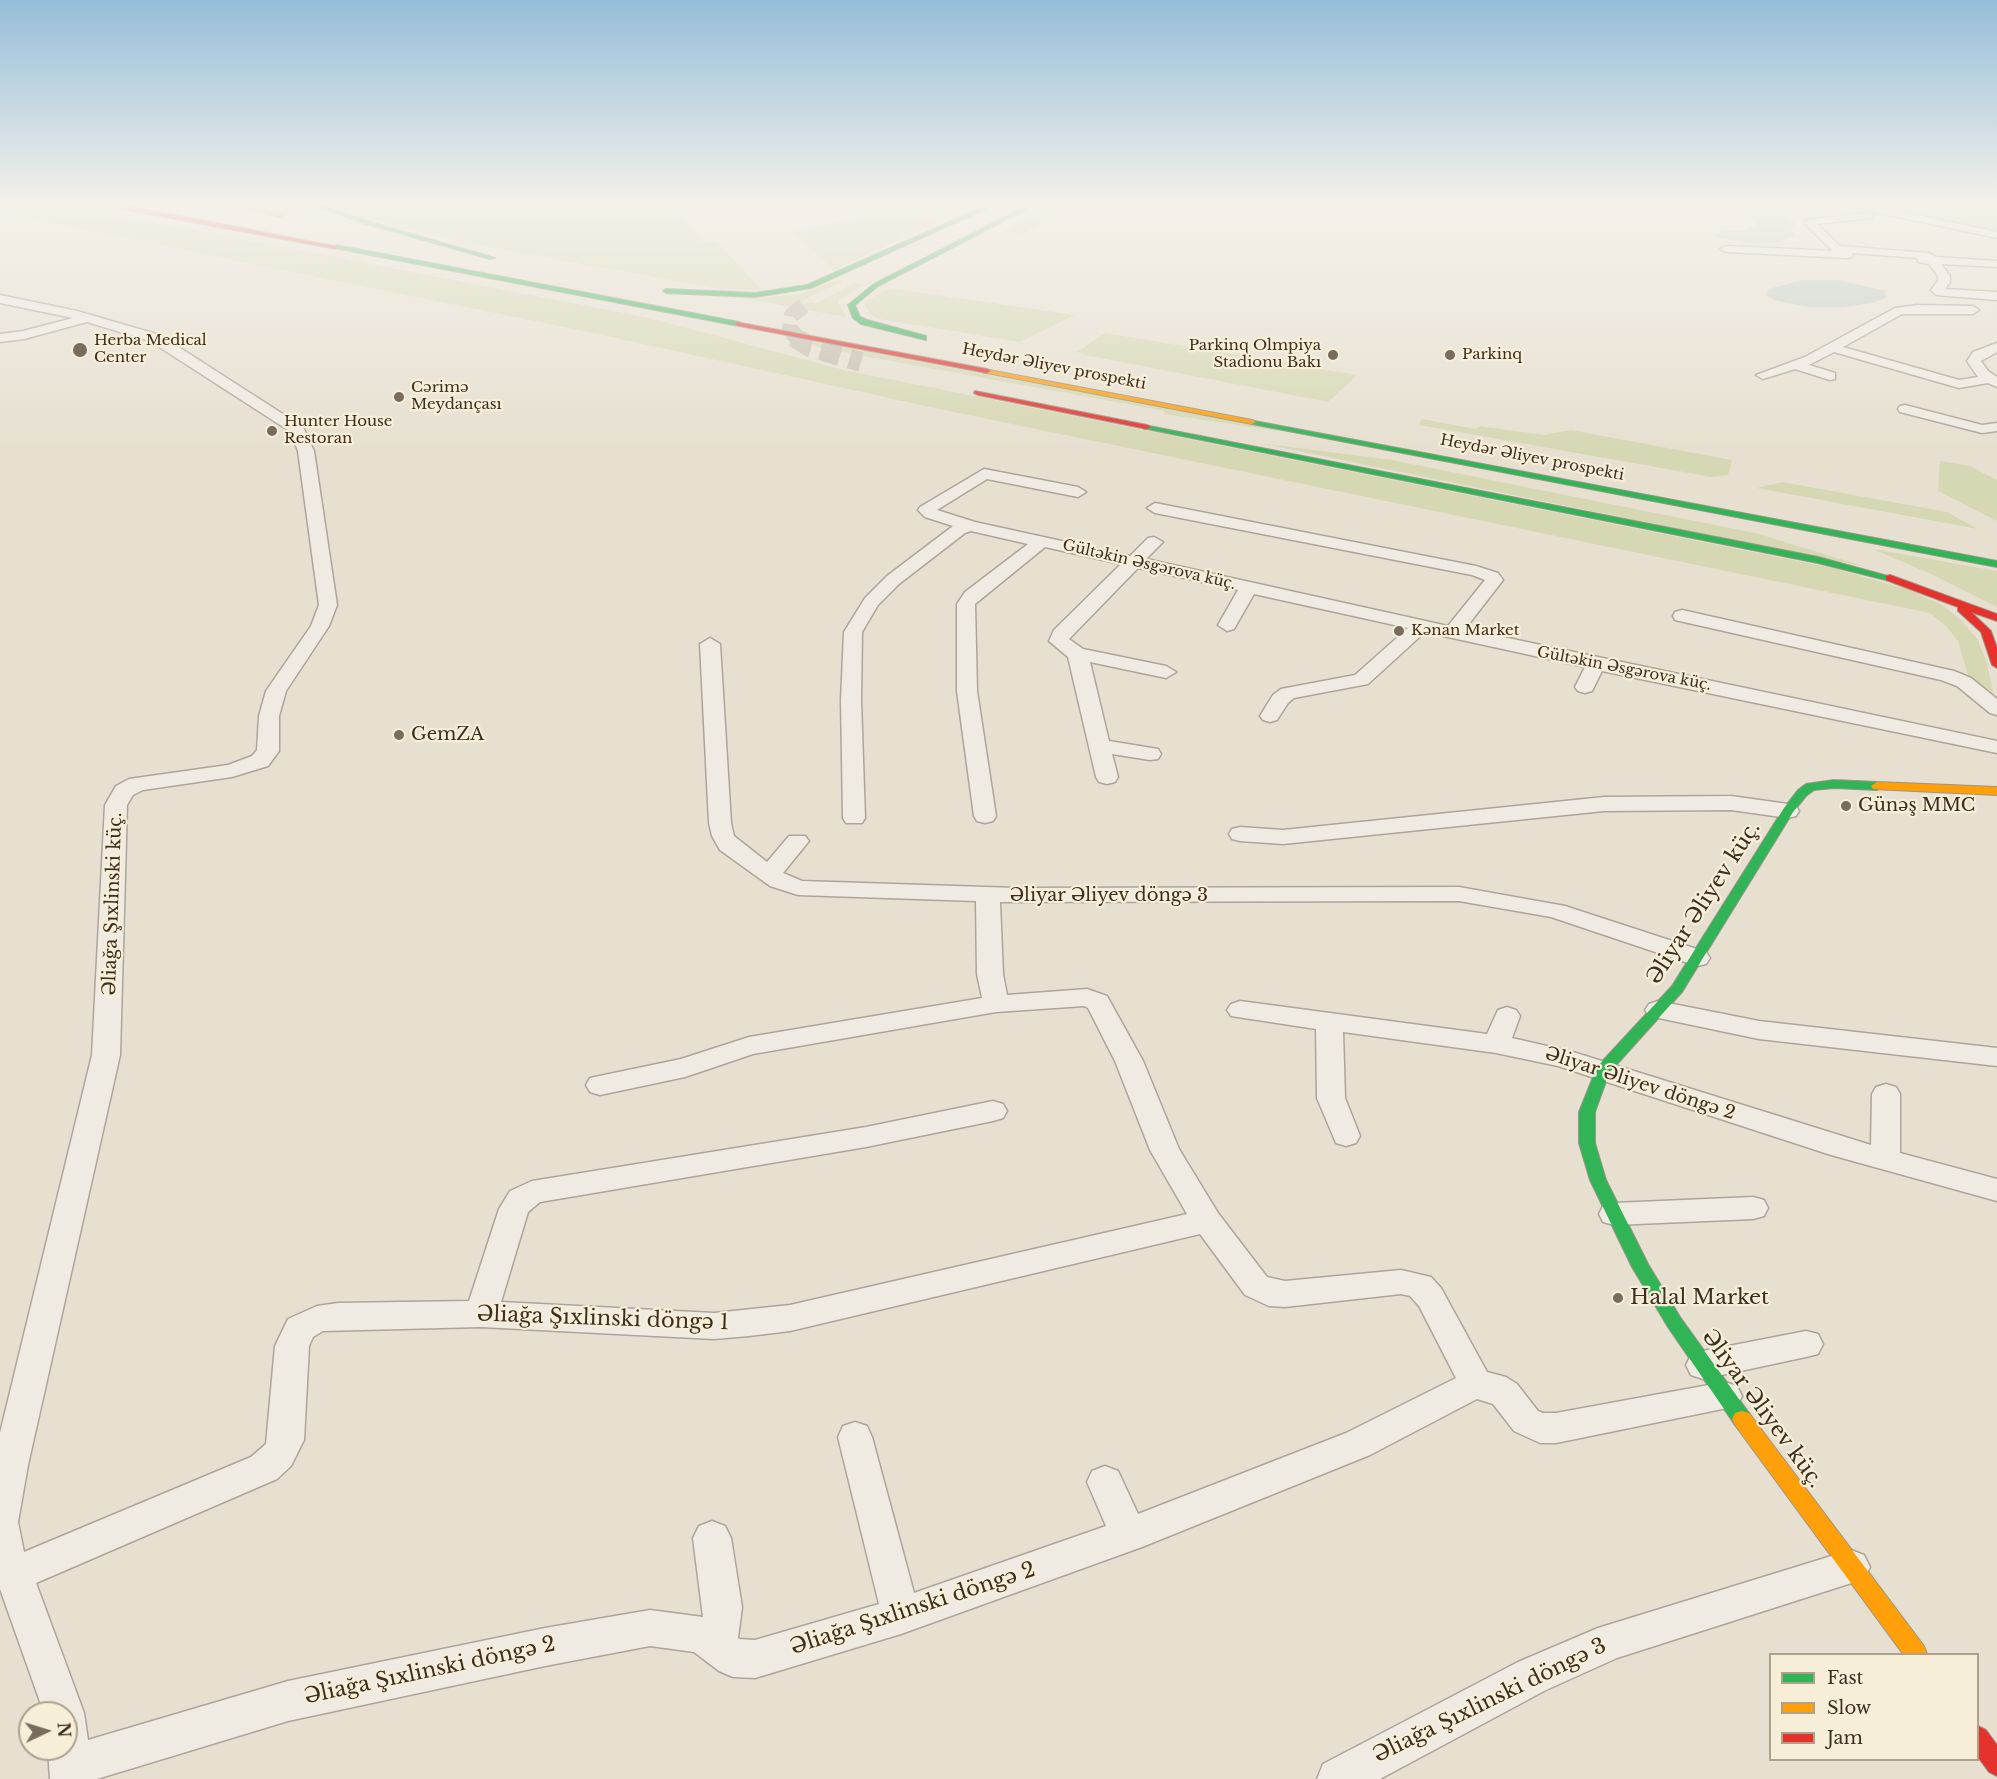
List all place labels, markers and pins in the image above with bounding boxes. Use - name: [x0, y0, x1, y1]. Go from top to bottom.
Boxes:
- place label: Herba Medical Center: [94, 332, 207, 367]
- place label: Parkinq Olmpiya Stadionu Bakı: [1189, 337, 1321, 372]
- marker: Herba Medical Center: [71, 341, 89, 359]
- place label: Parkinq: [1462, 346, 1522, 364]
- marker: Parkinq Olmpiya Stadionu Bakı: [1326, 348, 1340, 362]
- marker: Parkinq: [1443, 348, 1457, 362]
- place label: Cərimə Meydançası: [411, 379, 502, 414]
- marker: Cərimə Meydançası: [392, 390, 406, 404]
- place label: Hunter House Restoran: [284, 413, 392, 448]
- marker: Hunter House Restoran: [265, 424, 279, 438]
- place label: Kənan Market: [1411, 622, 1519, 640]
- marker: Kənan Market: [1392, 624, 1406, 638]
- place label: GemZA: [411, 724, 484, 746]
- marker: GemZA: [392, 728, 406, 742]
- place label: Günəş MMC: [1858, 795, 1975, 817]
- marker: Günəş MMC: [1839, 799, 1853, 813]
- place label: Halal Market: [1630, 1285, 1769, 1311]
- marker: Halal Market: [1611, 1291, 1625, 1305]

